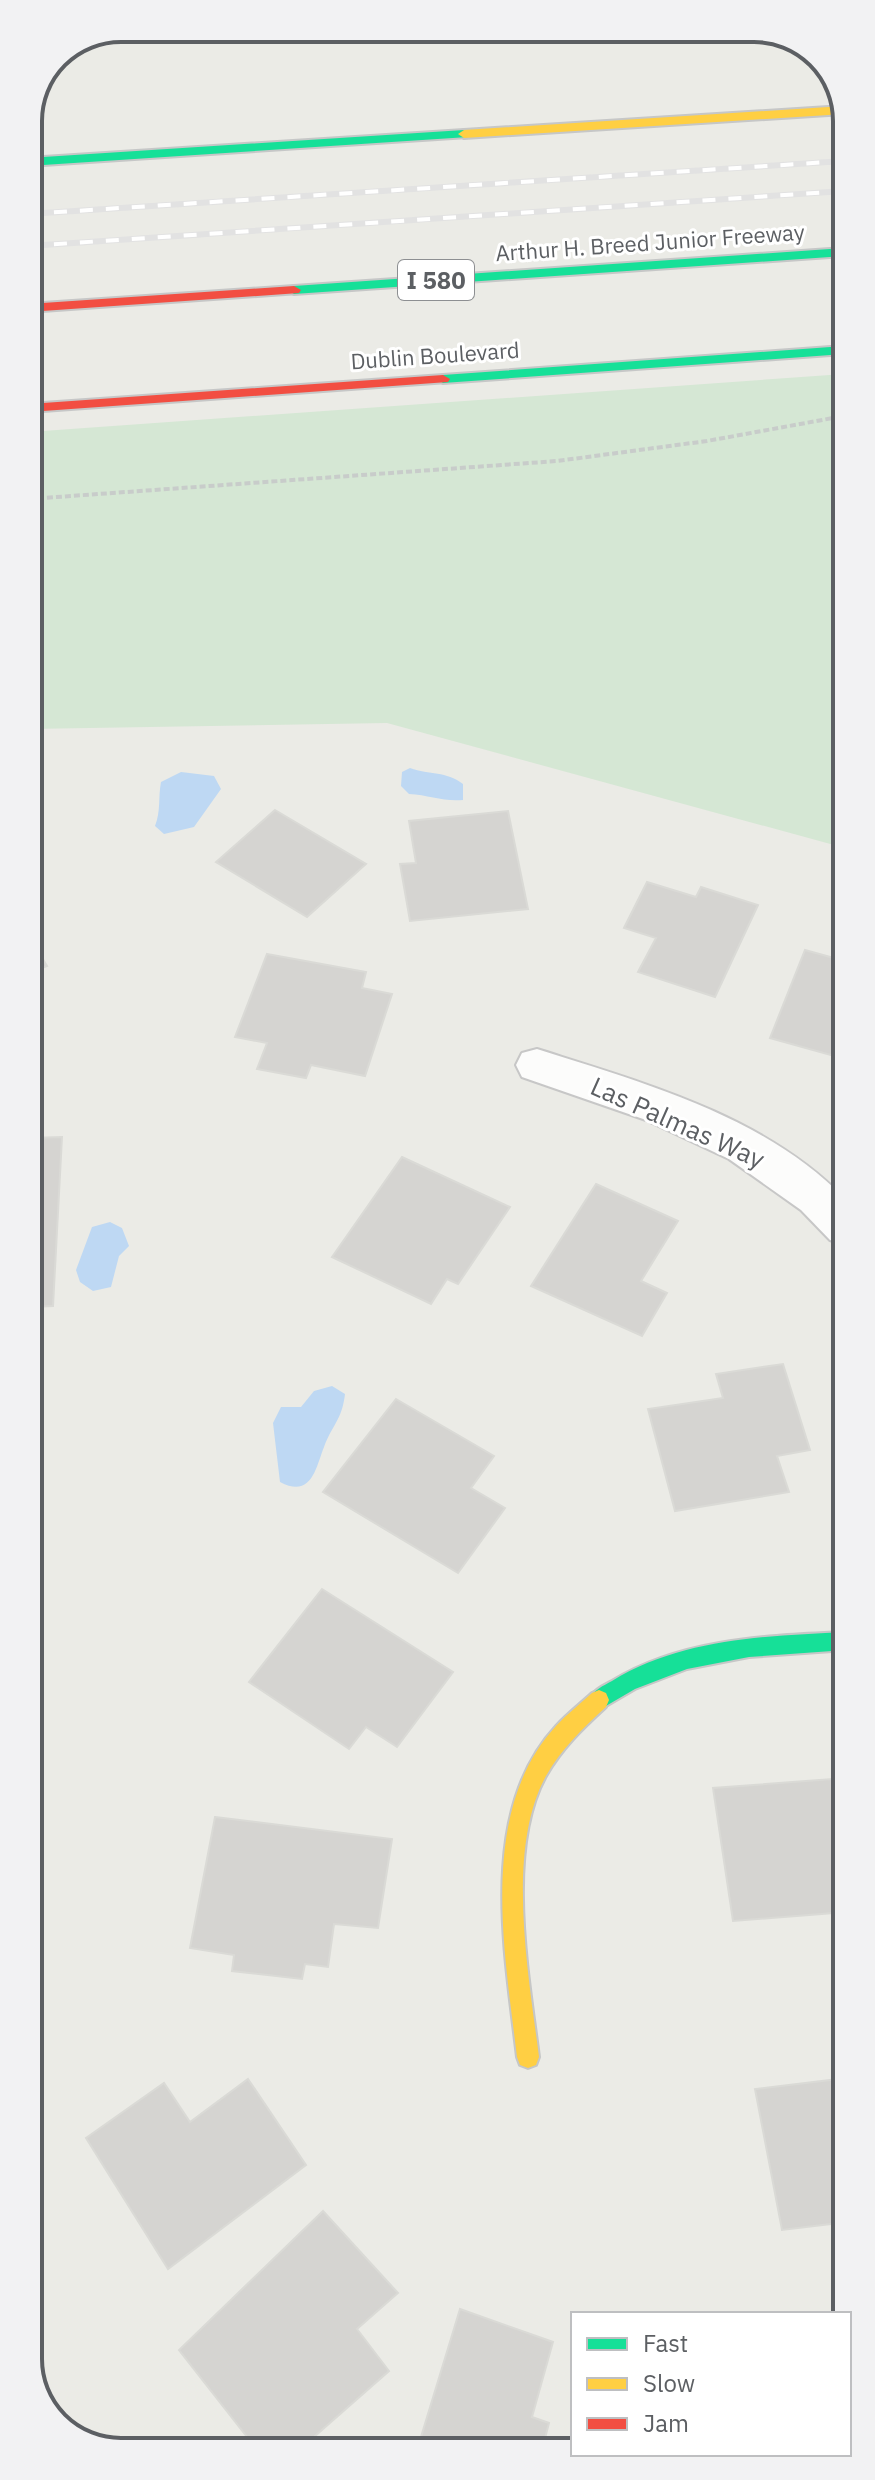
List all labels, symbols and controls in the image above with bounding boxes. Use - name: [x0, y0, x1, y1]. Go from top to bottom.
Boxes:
- street label: Arthur H. Breed Junior Freeway: [494, 217, 806, 267]
- road number: I 580: [398, 260, 474, 300]
- street label: Dublin Boulevard: [350, 335, 520, 375]
- street label: Las Palmas Way: [586, 1068, 770, 1176]
- legend: [571, 2312, 851, 2456]
- text: Fast: [643, 2327, 688, 2359]
- text: Slow: [643, 2367, 695, 2399]
- text: Jam: [643, 2407, 689, 2439]

